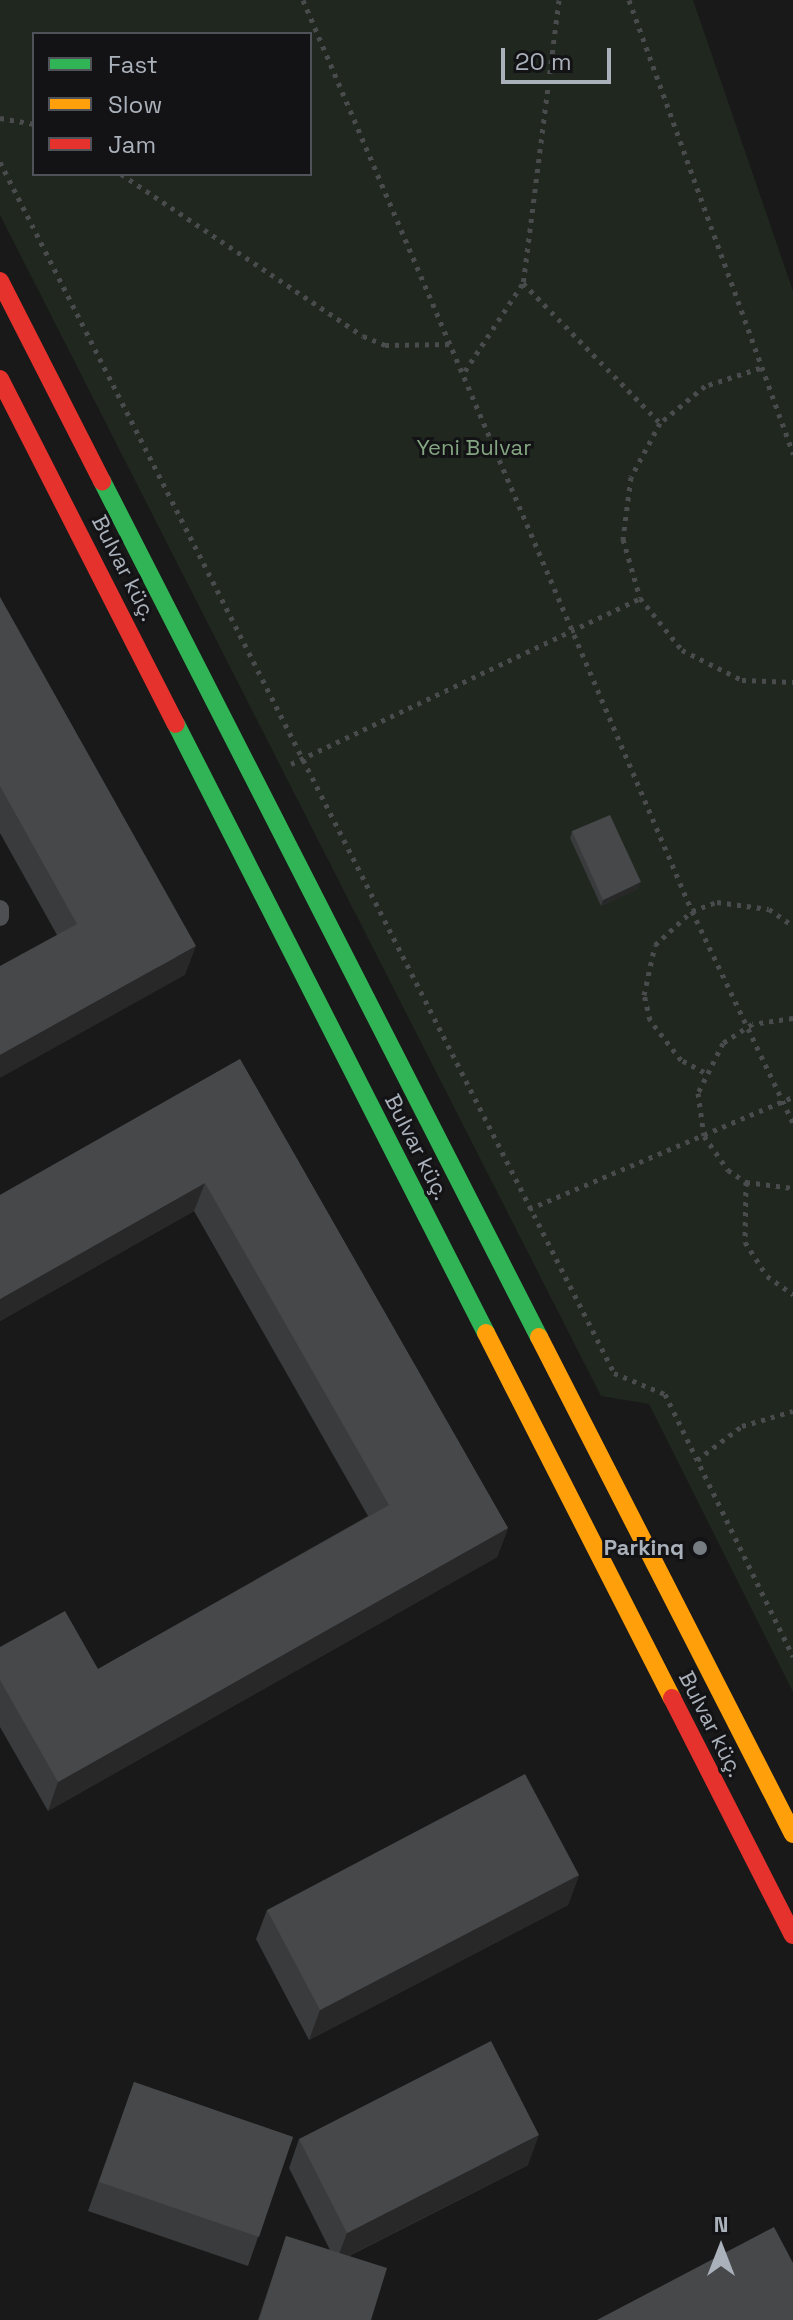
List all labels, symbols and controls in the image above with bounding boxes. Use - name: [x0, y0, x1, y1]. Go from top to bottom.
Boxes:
- legend: [32, 32, 312, 176]
- scale bar: [505, 32, 615, 82]
- text: 20 m: [515, 46, 572, 77]
- text: Fast: [108, 49, 158, 80]
- text: Slow: [108, 89, 162, 120]
- text: Jam: [108, 129, 156, 160]
- park label: Yeni Bulvar: [417, 435, 531, 461]
- street label: Bulvar küç.: [86, 511, 162, 625]
- street label: Bulvar küç.: [379, 1090, 455, 1204]
- place label: Parkinq: [604, 1535, 684, 1561]
- marker: Parkinq: [691, 1539, 709, 1557]
- street label: Bulvar küç.: [673, 1667, 749, 1781]
- north arrow: [681, 2208, 761, 2288]
- text: N: [714, 2210, 728, 2238]

